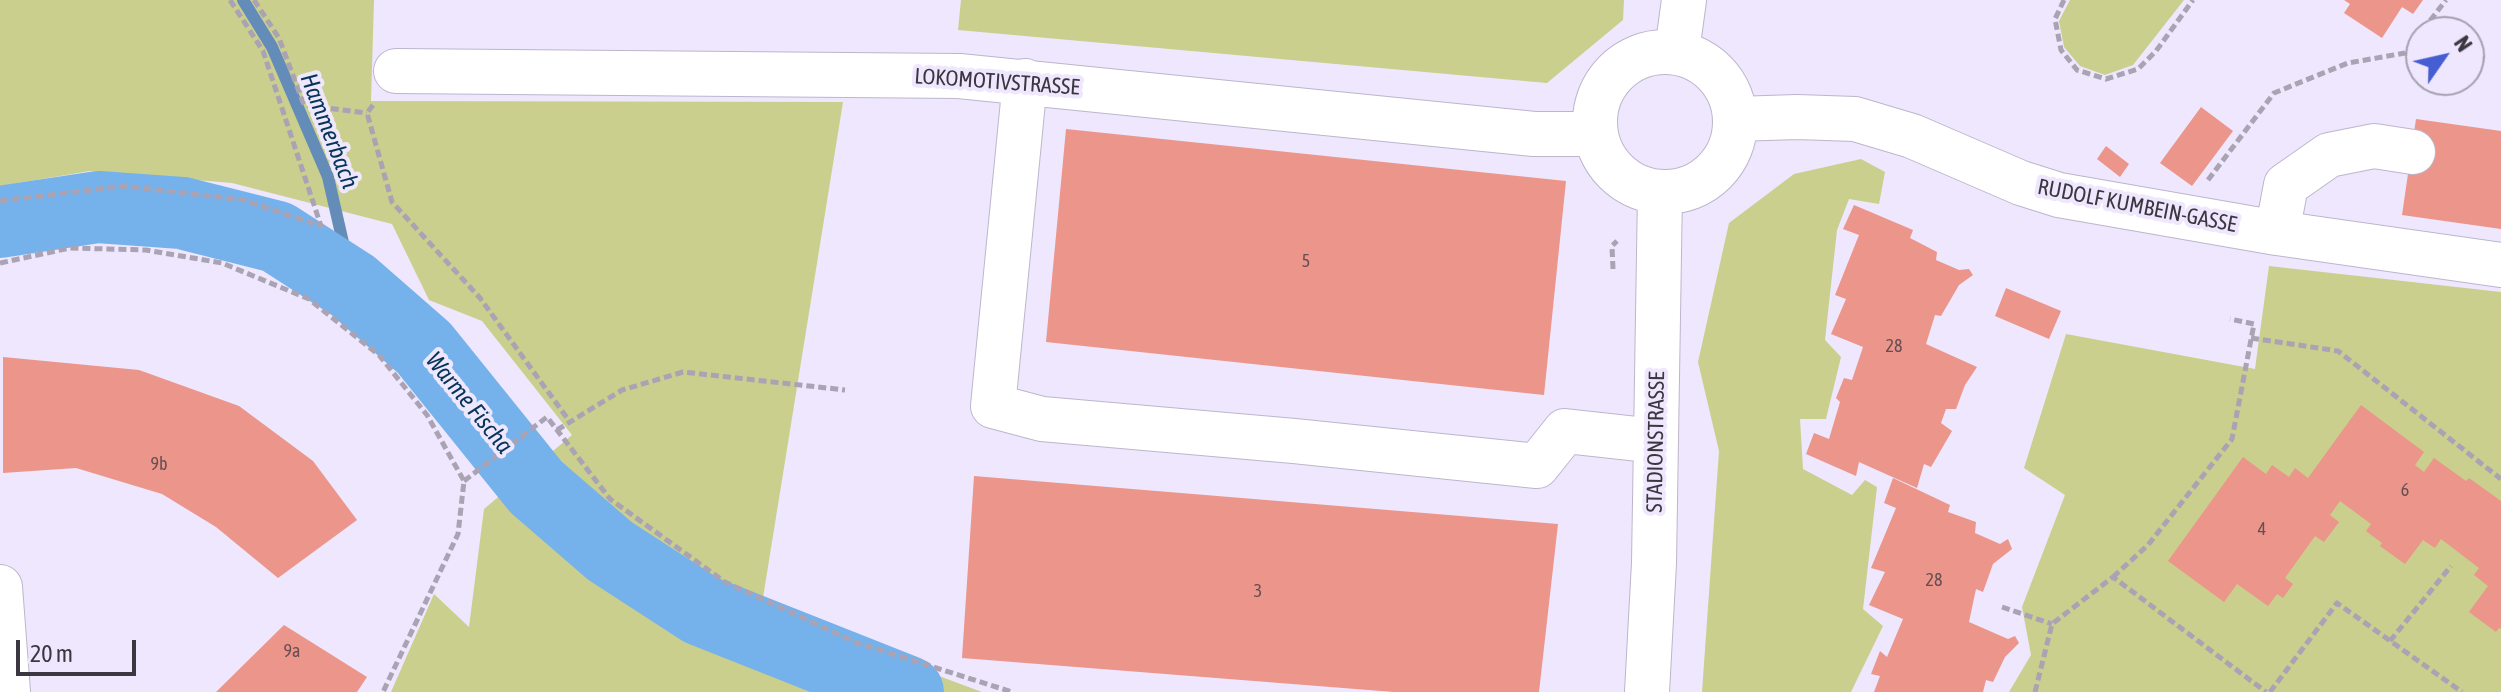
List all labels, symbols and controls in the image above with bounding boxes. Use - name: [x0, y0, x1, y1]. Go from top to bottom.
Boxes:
- north arrow: [2405, 16, 2485, 96]
- text: N: [2449, 31, 2478, 56]
- street label: LOKOMOTIVSTRASSE: [913, 63, 1081, 101]
- water label: Hammerbach: [294, 69, 364, 193]
- street label: RUDOLF KUMBEIN-GASSE: [2035, 174, 2239, 238]
- house number: 5: [1302, 250, 1310, 272]
- house number: 28: [1886, 335, 1902, 357]
- water label: Warme Fischa: [420, 347, 518, 459]
- street label: STADIONSTRASSE: [1642, 371, 1670, 513]
- house number: 9b: [151, 453, 167, 475]
- house number: 6: [2401, 479, 2409, 501]
- house number: 4: [2258, 518, 2266, 540]
- house number: 28: [1926, 569, 1942, 591]
- house number: 3: [1254, 580, 1262, 602]
- scale bar: [20, 624, 140, 674]
- text: 20 m: [30, 640, 73, 667]
- house number: 9a: [284, 640, 300, 662]

